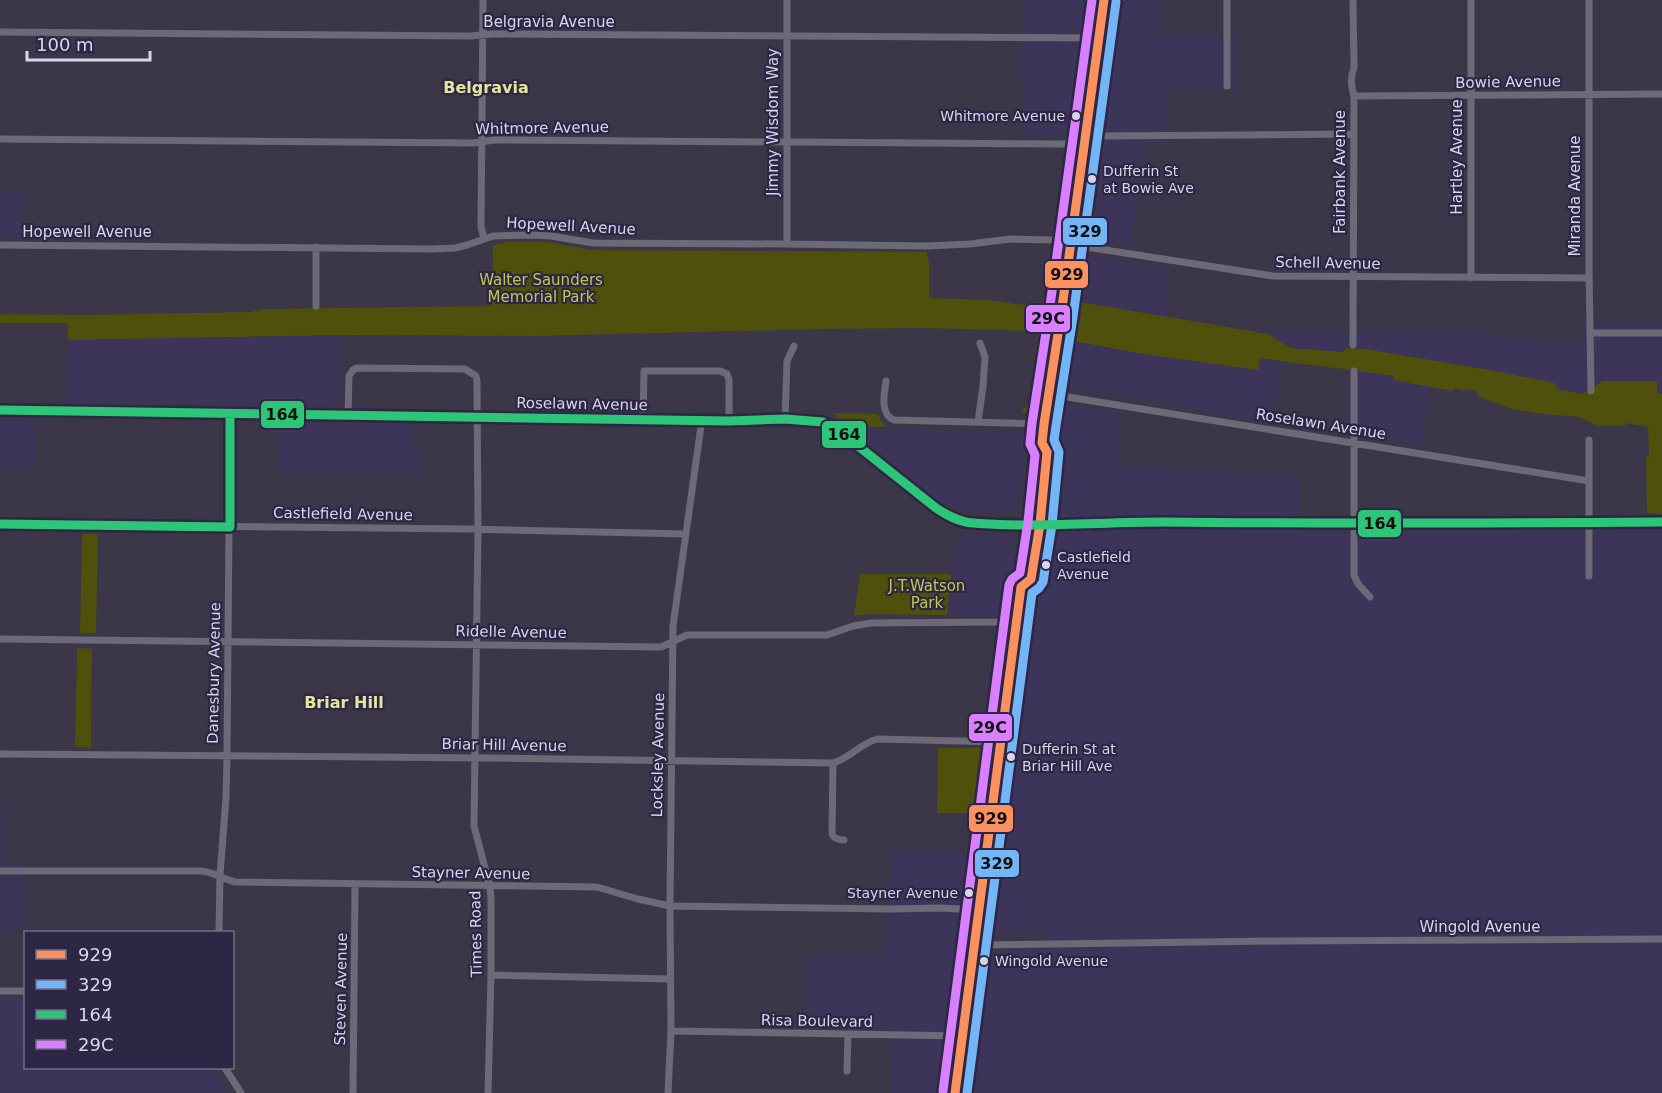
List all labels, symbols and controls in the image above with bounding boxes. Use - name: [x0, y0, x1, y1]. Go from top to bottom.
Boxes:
- street label: Belgravia Avenue: [483, 13, 615, 31]
- scale bar: [27, 24, 150, 62]
- text: 100 m: [36, 34, 94, 55]
- street label: Jimmy Wisdom Way: [764, 48, 782, 197]
- street label: Bowie Avenue: [1455, 72, 1561, 92]
- district label: Belgravia: [443, 78, 529, 97]
- street label: Hartley Avenue: [1448, 99, 1466, 215]
- place label: Whitmore Avenue: [940, 108, 1065, 124]
- marker: Whitmore Avenue: [1070, 110, 1082, 122]
- street label: Fairbank Avenue: [1331, 110, 1349, 234]
- street label: Whitmore Avenue: [475, 118, 609, 138]
- street label: Miranda Avenue: [1566, 135, 1584, 257]
- place label: Dufferin St at Bowie Ave: [1103, 163, 1194, 196]
- marker: Dufferin St at Bowie Ave: [1086, 173, 1098, 185]
- street label: Hopewell Avenue: [506, 214, 636, 238]
- line badge: 329: [1062, 217, 1108, 246]
- text: 329: [1068, 222, 1102, 241]
- street label: Hopewell Avenue: [22, 223, 152, 241]
- street label: Schell Avenue: [1275, 253, 1381, 273]
- line badge: 929: [1044, 260, 1089, 289]
- text: 929: [1050, 265, 1084, 284]
- park label: Walter Saunders Memorial Park: [479, 271, 603, 306]
- line badge: 29C: [1025, 304, 1071, 333]
- text: 29C: [1031, 309, 1065, 328]
- street label: Roselawn Avenue: [516, 394, 648, 414]
- line badge: 164: [260, 400, 305, 429]
- text: 164: [265, 405, 299, 424]
- street label: Roselawn Avenue: [1255, 405, 1387, 443]
- line badge: 164: [821, 420, 867, 449]
- text: 164: [827, 425, 861, 444]
- street label: Castlefield Avenue: [273, 504, 413, 524]
- line badge: 164: [1357, 509, 1402, 538]
- text: 164: [1363, 514, 1397, 533]
- place label: Castlefield Avenue: [1057, 549, 1131, 582]
- marker: Castlefield Avenue: [1040, 559, 1052, 571]
- park label: J.T.Watson Park: [888, 577, 965, 612]
- street label: Danesbury Avenue: [204, 602, 224, 744]
- street label: Ridelle Avenue: [455, 622, 567, 642]
- street label: Locksley Avenue: [648, 692, 668, 818]
- district label: Briar Hill: [304, 693, 384, 712]
- line badge: 29C: [968, 713, 1013, 742]
- text: 29C: [973, 718, 1007, 737]
- street label: Briar Hill Avenue: [441, 735, 567, 755]
- place label: Dufferin St at Briar Hill Ave: [1022, 741, 1116, 774]
- marker: Dufferin St at Briar Hill Ave: [1005, 751, 1017, 763]
- line badge: 929: [968, 804, 1014, 833]
- text: 929: [974, 809, 1008, 828]
- line badge: 329: [974, 849, 1020, 878]
- text: 329: [980, 854, 1014, 873]
- street label: Stayner Avenue: [411, 863, 531, 883]
- place label: Stayner Avenue: [847, 885, 958, 901]
- marker: Stayner Avenue: [963, 887, 975, 899]
- street label: Times Road: [466, 890, 486, 979]
- street label: Wingold Avenue: [1419, 918, 1541, 936]
- legend: [24, 931, 234, 1069]
- street label: Steven Avenue: [331, 932, 351, 1046]
- text: 929: [78, 944, 112, 965]
- place label: Wingold Avenue: [995, 953, 1108, 969]
- marker: Wingold Avenue: [978, 955, 990, 967]
- text: 329: [78, 974, 112, 995]
- text: 164: [78, 1004, 112, 1025]
- street label: Risa Boulevard: [761, 1011, 873, 1031]
- text: 29C: [78, 1034, 113, 1055]

